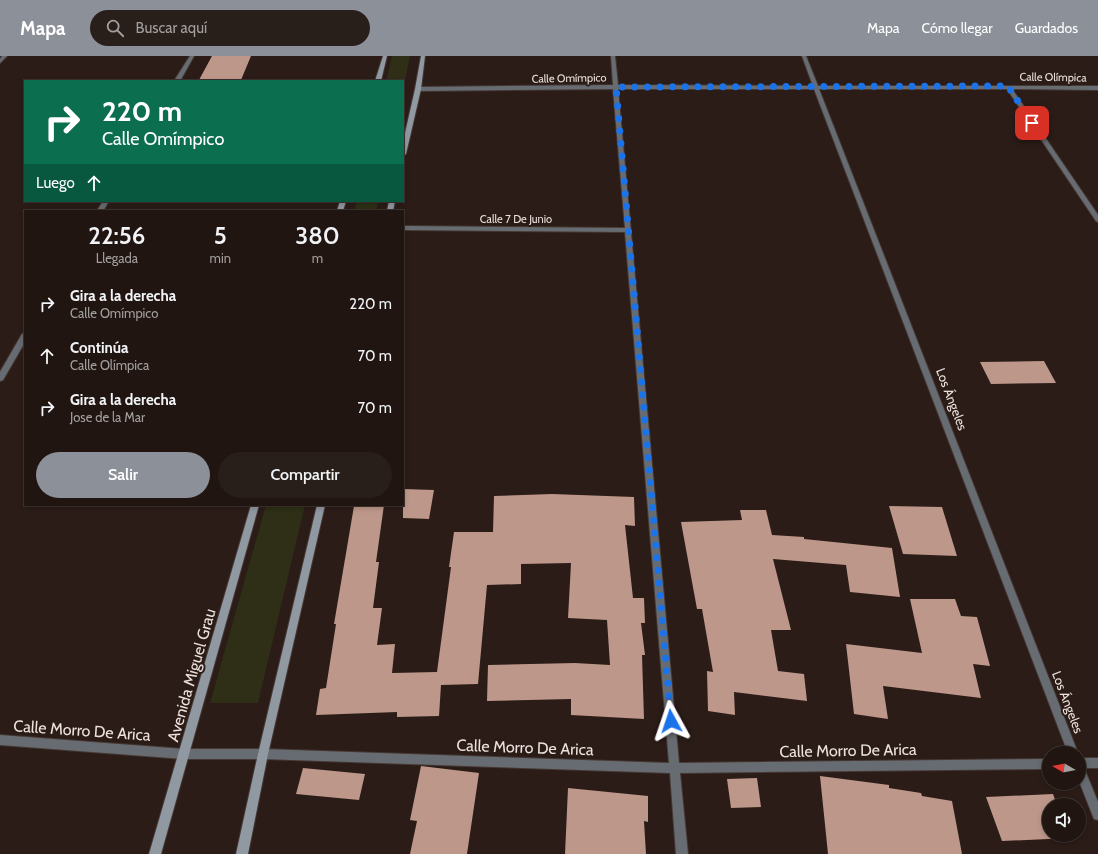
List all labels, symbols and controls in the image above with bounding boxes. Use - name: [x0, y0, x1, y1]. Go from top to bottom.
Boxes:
- search box: [90, 10, 370, 46]
- text: Mapa: [20, 17, 66, 40]
- icon: search: [104, 17, 126, 39]
- text: Buscar aquí: [136, 19, 207, 37]
- text: Mapa: [867, 19, 900, 37]
- text: Cómo llegar: [922, 19, 993, 37]
- text: Guardados: [1015, 19, 1078, 37]
- street label: Calle Olímpica: [1019, 69, 1087, 85]
- street label: Calle Omímpico: [532, 70, 606, 86]
- text: 220 m: [102, 94, 182, 128]
- icon: right: [36, 96, 88, 148]
- pin: [1015, 106, 1049, 140]
- icon: arrive: [1021, 112, 1043, 134]
- text: Calle Omímpico: [102, 128, 224, 150]
- icon: ahead: [83, 172, 105, 194]
- text: Luego: [36, 174, 75, 192]
- street label: Calle 7 De Junio: [480, 212, 552, 226]
- text: 22:56: [88, 221, 145, 250]
- text: 5: [214, 221, 227, 250]
- text: 380: [295, 221, 340, 250]
- text: Llegada: [96, 250, 138, 266]
- text: min: [210, 250, 231, 266]
- text: m: [312, 250, 323, 266]
- text: Gira a la derecha: [70, 287, 176, 305]
- icon: right: [36, 293, 58, 315]
- text: 220 m: [349, 295, 392, 313]
- text: Calle Omímpico: [70, 305, 158, 321]
- text: Continúa: [70, 339, 128, 357]
- icon: ahead: [36, 345, 58, 367]
- text: 70 m: [358, 347, 392, 365]
- text: Calle Olímpica: [70, 357, 149, 373]
- street label: Los Ángeles: [933, 365, 972, 433]
- text: Gira a la derecha: [70, 391, 176, 409]
- icon: right: [36, 397, 58, 419]
- text: 70 m: [358, 399, 392, 417]
- text: Jose de la Mar: [70, 409, 145, 425]
- button: Salir: [36, 452, 210, 498]
- button: Compartir: [218, 452, 392, 498]
- street label: Avenida Miguel Grau: [163, 606, 220, 744]
- street label: Los Ángeles: [1049, 668, 1088, 736]
- position arrow: [650, 700, 692, 742]
- street label: Calle Morro De Arica: [13, 716, 151, 745]
- street label: Calle Morro De Arica: [456, 736, 594, 759]
- street label: Calle Morro De Arica: [779, 740, 917, 761]
- north arrow: [1042, 746, 1086, 790]
- map controls: [1042, 746, 1086, 842]
- button: sound: [1042, 798, 1086, 842]

